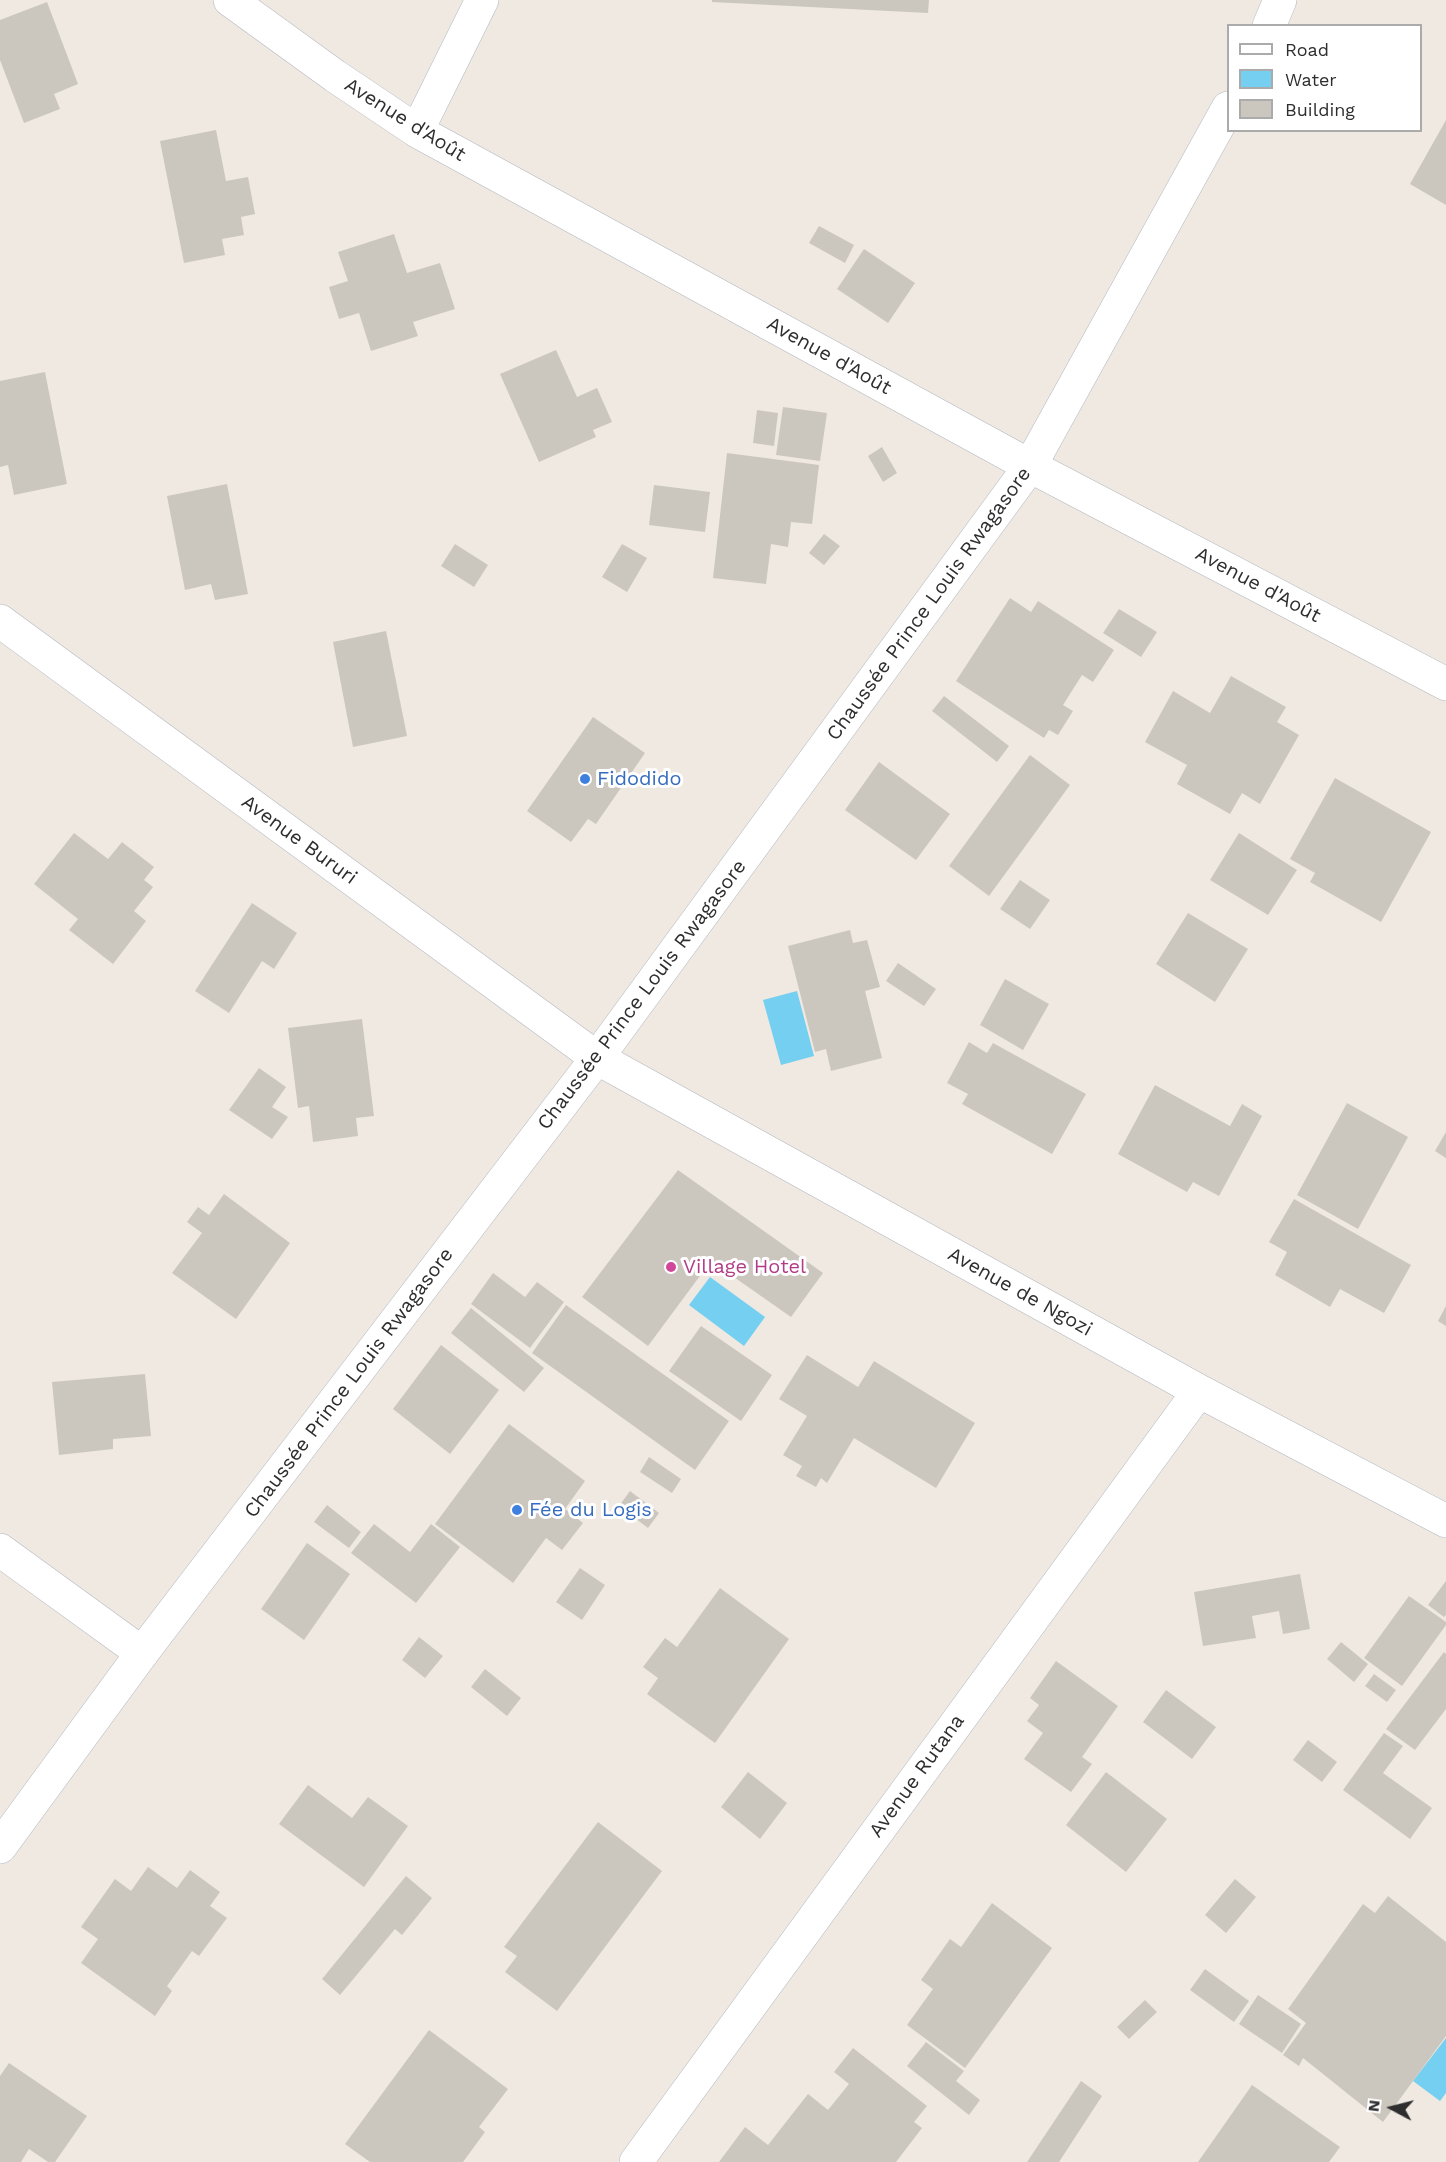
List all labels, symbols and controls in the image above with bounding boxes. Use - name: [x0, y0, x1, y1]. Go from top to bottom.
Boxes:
- legend: [1227, 24, 1422, 132]
- text: Road: [1285, 39, 1329, 60]
- text: Water: [1285, 69, 1337, 90]
- street label: Avenue d'Août: [340, 73, 470, 167]
- text: Building: [1285, 99, 1355, 120]
- street label: Avenue d'Août: [763, 312, 895, 400]
- street label: Chaussée Prince Louis Rwagasore: [822, 463, 1036, 745]
- street label: Avenue d'Août: [1191, 542, 1325, 628]
- place label: Fidodido: [597, 767, 681, 791]
- marker: Fidodido: [578, 772, 592, 786]
- street label: Avenue Bururi: [237, 790, 361, 890]
- street label: Chaussée Prince Louis Rwagasore: [533, 855, 751, 1135]
- street label: Avenue de Ngozi: [944, 1242, 1096, 1342]
- street label: Chaussée Prince Louis Rwagasore: [240, 1243, 458, 1523]
- place label: Village Hotel: [683, 1255, 806, 1279]
- marker: Village Hotel: [664, 1260, 678, 1274]
- place label: Fée du Logis: [529, 1498, 652, 1522]
- marker: Fée du Logis: [510, 1503, 524, 1517]
- street label: Avenue Rutana: [864, 1710, 970, 1842]
- north arrow: [1362, 2078, 1422, 2138]
- text: N: [1363, 2099, 1384, 2113]

